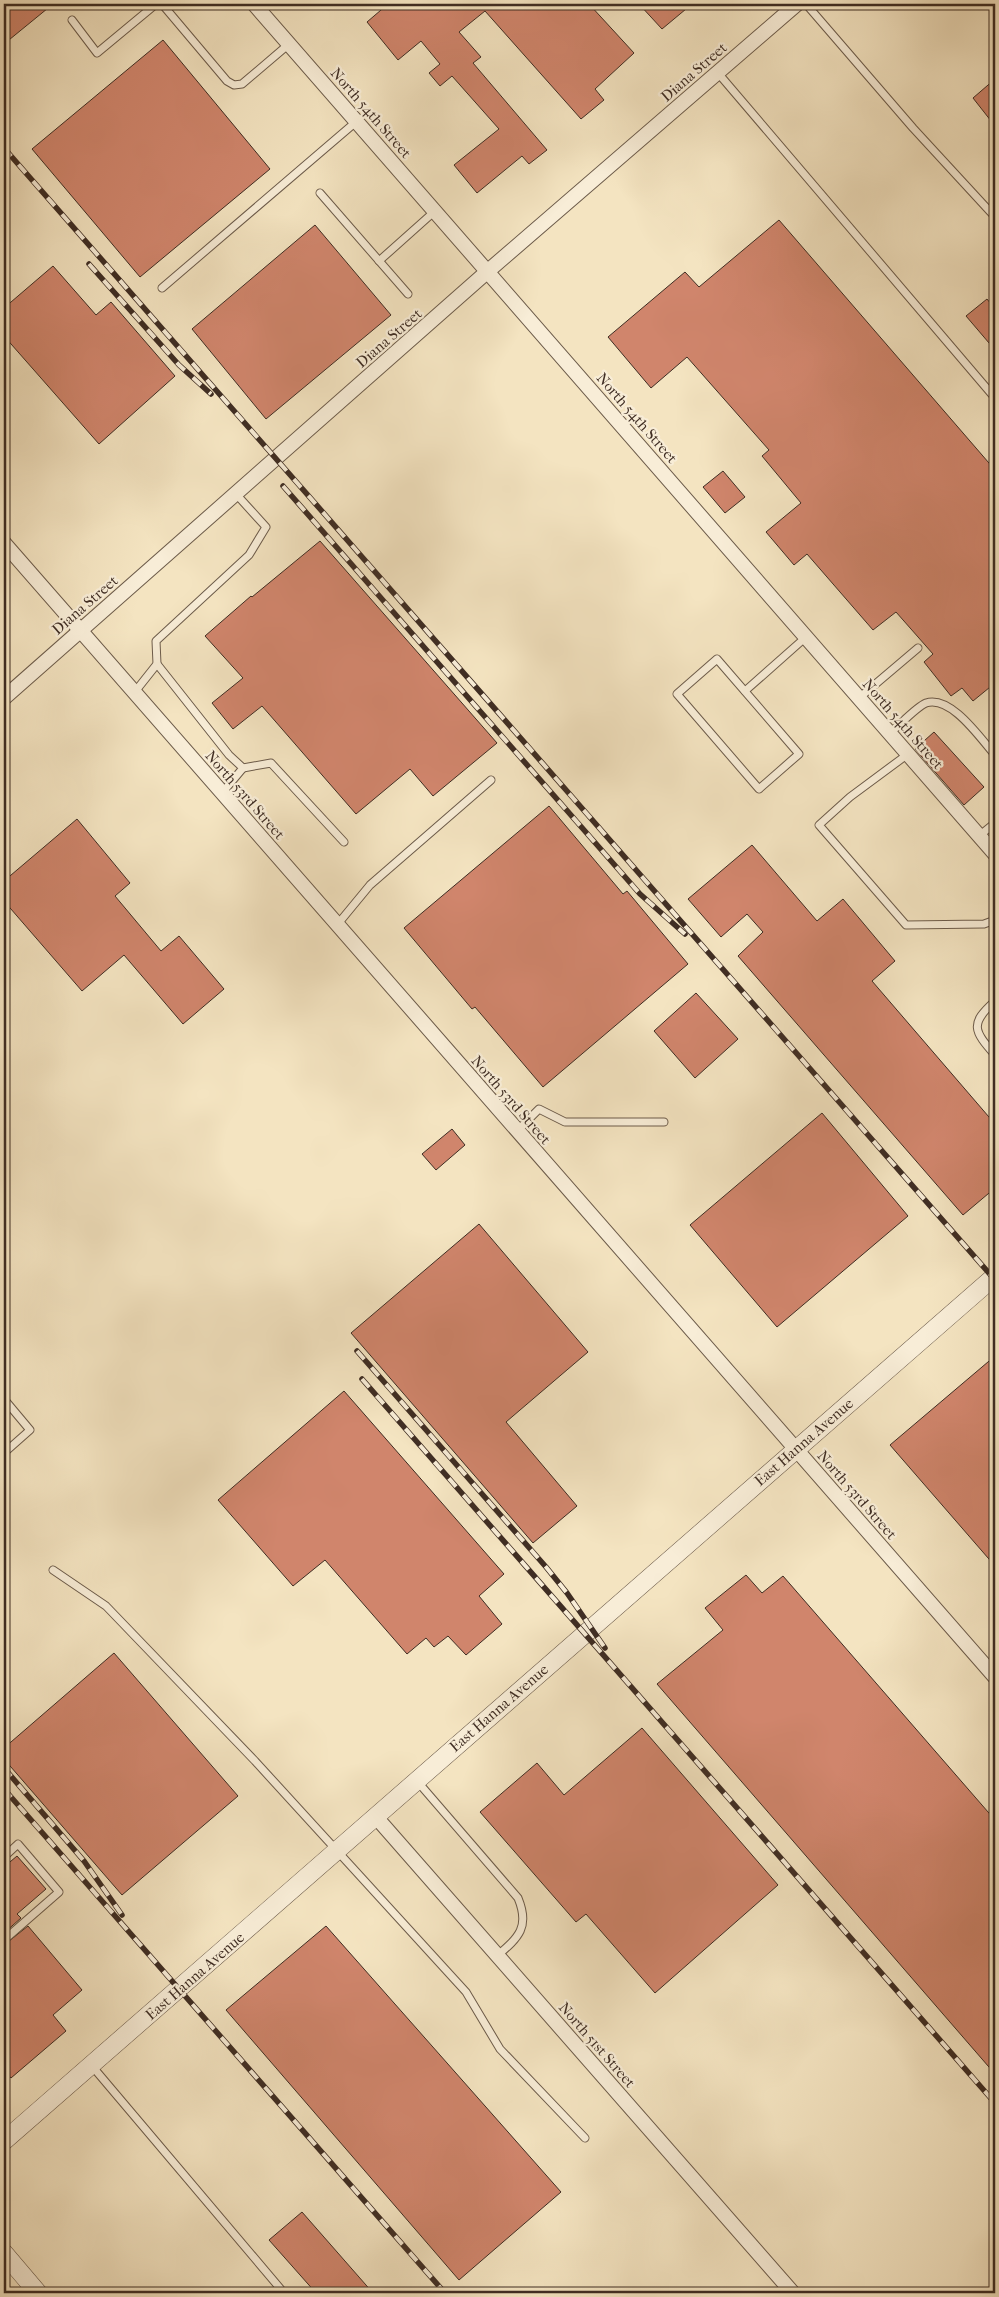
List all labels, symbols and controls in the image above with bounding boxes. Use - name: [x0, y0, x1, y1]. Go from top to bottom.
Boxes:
- street label: Diana Street: [657, 38, 731, 105]
- street label: North 54th Street: [327, 64, 416, 162]
- street label: Diana Street: [352, 304, 426, 371]
- street label: North 54th Street: [593, 369, 682, 467]
- street label: Diana Street: [48, 571, 122, 638]
- street label: North 54th Street: [859, 675, 948, 773]
- street label: North 53rd Street: [202, 747, 289, 844]
- street label: North 53rd Street: [468, 1052, 555, 1149]
- street label: East Hanna Avenue: [751, 1394, 858, 1490]
- street label: North 53rd Street: [814, 1447, 901, 1544]
- street label: East Hanna Avenue: [446, 1660, 553, 1756]
- street label: East Hanna Avenue: [142, 1928, 249, 2024]
- street label: North 51st Street: [555, 1998, 640, 2092]

